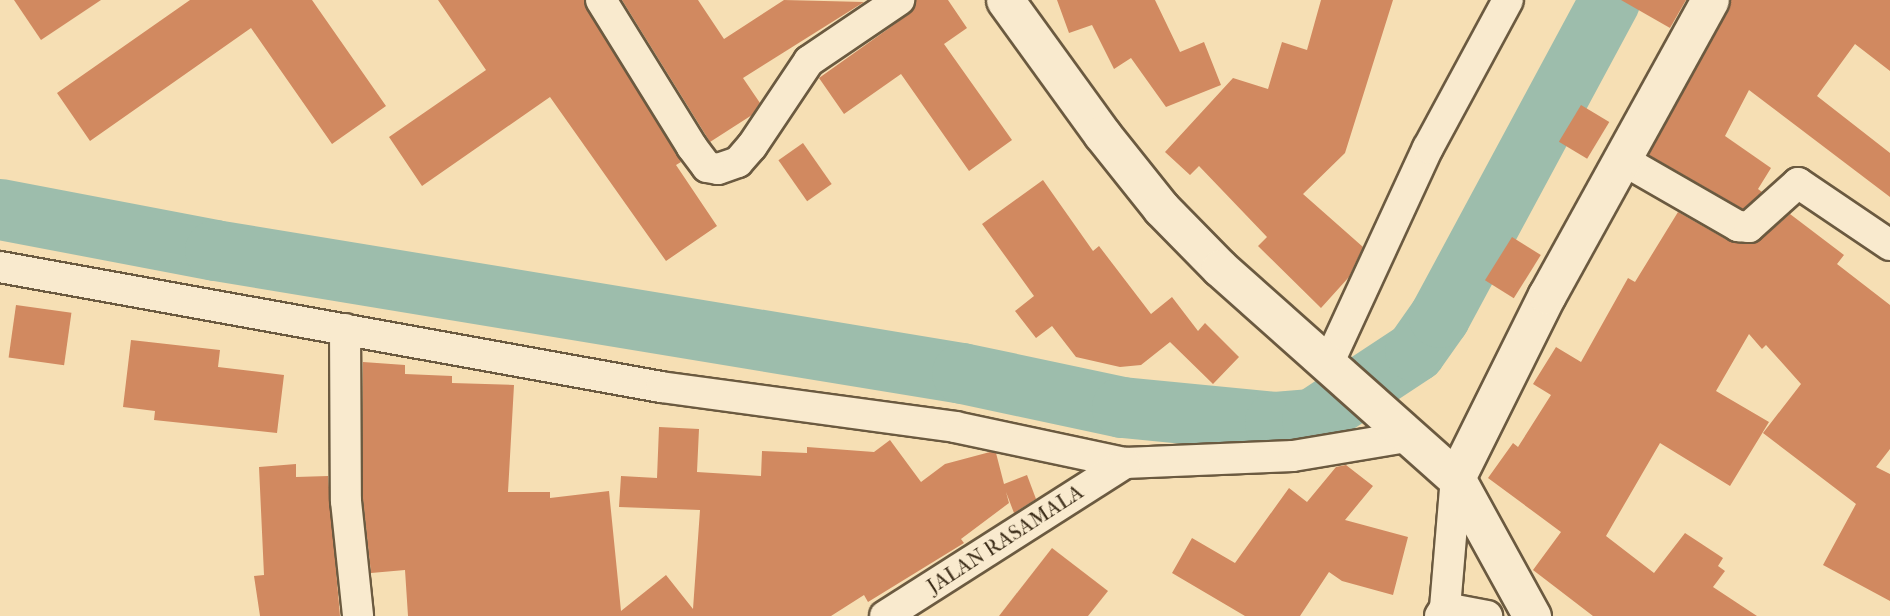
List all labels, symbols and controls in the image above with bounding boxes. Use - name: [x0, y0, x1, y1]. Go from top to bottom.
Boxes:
- street label: JALAN RASAMALA: [922, 479, 1088, 599]

